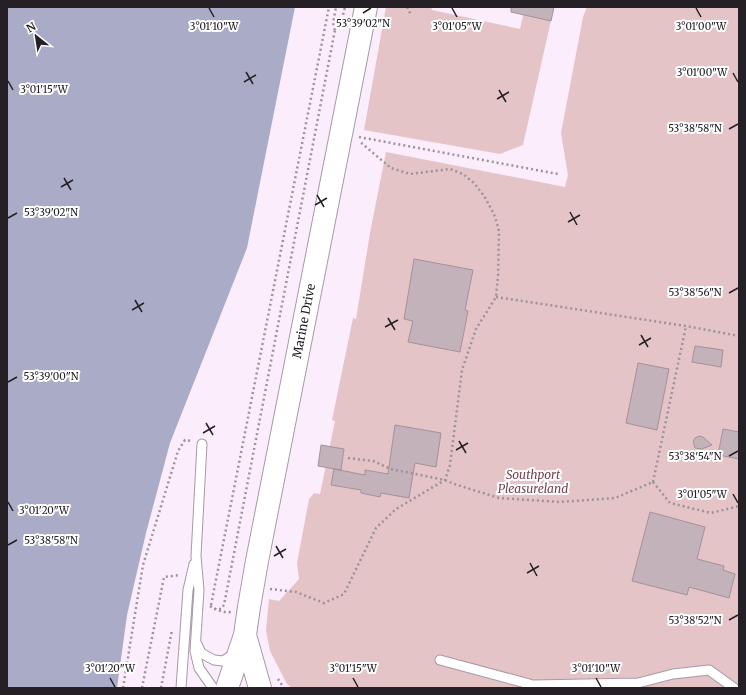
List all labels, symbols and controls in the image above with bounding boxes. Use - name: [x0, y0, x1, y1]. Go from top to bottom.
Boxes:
- north arrow: [16, 16, 56, 56]
- text: 53°39'02"N: [336, 17, 390, 30]
- text: N: [24, 19, 39, 36]
- text: 3°01'10"W: [190, 20, 239, 33]
- text: 3°01'05"W: [432, 20, 483, 33]
- text: 3°01'00"W: [676, 20, 727, 33]
- text: 3°01'00"W: [677, 66, 728, 79]
- text: 3°01'15"W: [20, 83, 69, 96]
- text: 53°38'58"N: [668, 122, 722, 135]
- text: 53°39'02"N: [24, 206, 78, 219]
- street label: Marine Drive: [289, 282, 318, 360]
- text: 53°38'56"N: [668, 286, 722, 299]
- text: 53°39'00"N: [24, 370, 79, 383]
- text: 53°38'54"N: [669, 450, 722, 463]
- park label: Southport Pleasureland: [498, 467, 568, 496]
- text: 3°01'05"W: [677, 488, 728, 501]
- text: 3°01'20"W: [19, 504, 70, 517]
- text: 53°38'58"N: [24, 534, 78, 547]
- text: 53°38'52"N: [668, 614, 722, 627]
- text: 3°01'20"W: [85, 662, 136, 675]
- text: 3°01'15"W: [329, 662, 378, 675]
- text: 3°01'10"W: [572, 662, 621, 675]

